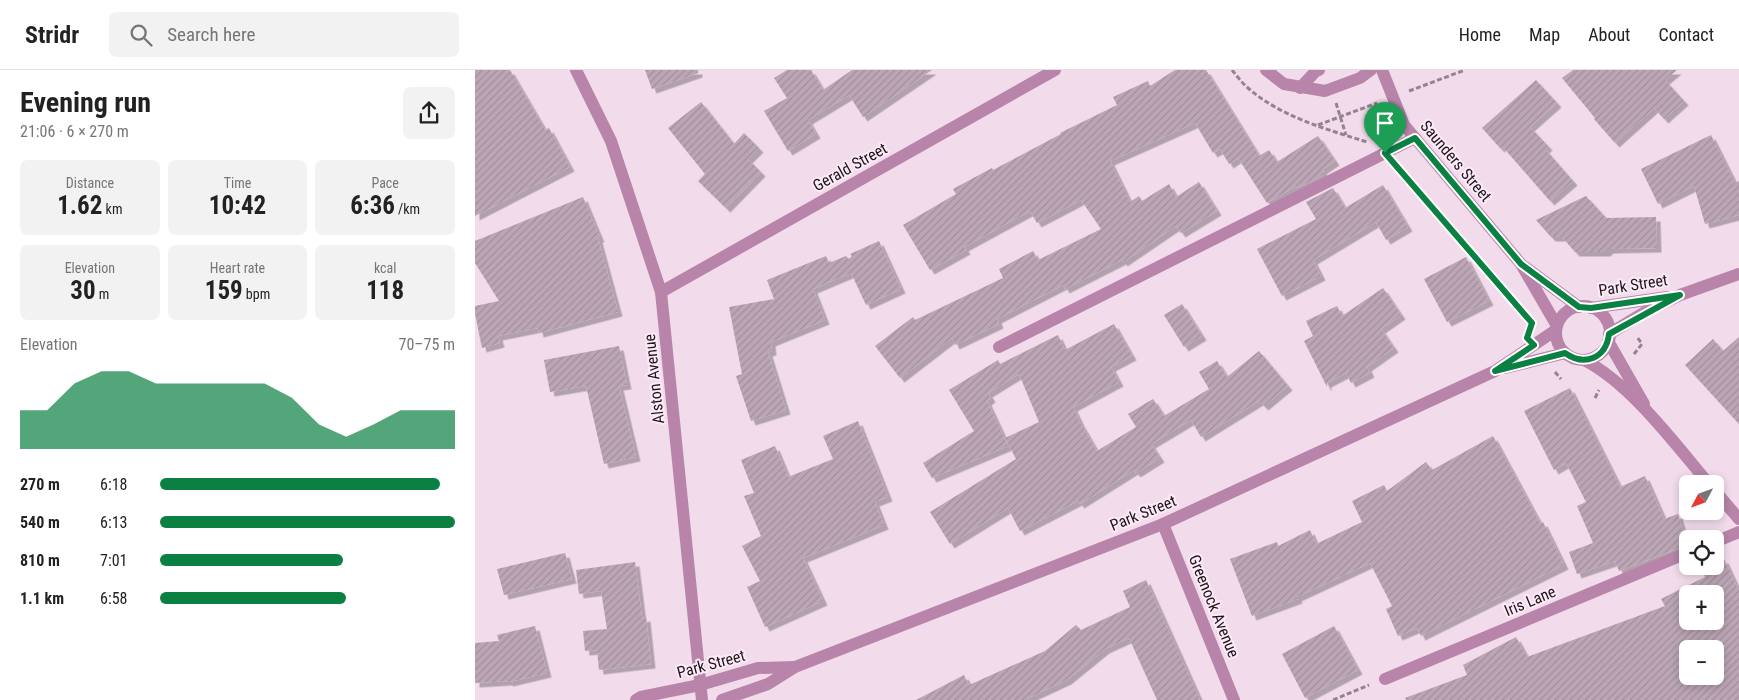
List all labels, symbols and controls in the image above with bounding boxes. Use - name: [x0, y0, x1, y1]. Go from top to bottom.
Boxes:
- search box: [109, 12, 459, 57]
- text: Stridr: [25, 21, 79, 49]
- icon: search: [127, 21, 155, 49]
- text: Search here: [167, 23, 256, 46]
- text: Home: [1459, 24, 1501, 45]
- text: Map: [1529, 24, 1560, 45]
- text: About: [1588, 24, 1630, 45]
- text: Contact: [1658, 24, 1714, 45]
- text: Evening run: [20, 86, 151, 119]
- button: share: [403, 87, 455, 139]
- pin: [1364, 102, 1406, 153]
- icon: arrive: [1371, 109, 1399, 137]
- street label: Saunders Street: [1417, 117, 1496, 206]
- text: 21:06 · 6 × 270 m: [20, 122, 129, 141]
- street label: Gerald Street: [810, 139, 891, 195]
- text: Distance: [66, 175, 114, 191]
- text: Time: [224, 175, 251, 191]
- text: Pace: [371, 175, 399, 191]
- text: 1.62: [57, 191, 102, 220]
- text: 10:42: [209, 191, 266, 220]
- text: 6:36: [350, 191, 395, 220]
- text: km: [102, 201, 122, 217]
- text: /km: [395, 201, 420, 217]
- text: Elevation: [65, 260, 115, 276]
- text: Heart rate: [210, 260, 265, 276]
- text: kcal: [374, 260, 396, 276]
- street label: Park Street: [1597, 270, 1669, 300]
- text: 30: [70, 276, 96, 305]
- text: 159: [205, 276, 243, 305]
- text: 118: [366, 276, 404, 305]
- text: m: [96, 286, 109, 302]
- text: bpm: [243, 286, 270, 302]
- street label: Alston Avenue: [640, 333, 668, 425]
- text: Elevation: [20, 335, 78, 354]
- text: 70–75 m: [399, 335, 455, 354]
- text: 270 m: [20, 475, 60, 494]
- text: 6:18: [100, 475, 127, 494]
- north arrow: [1679, 475, 1724, 520]
- map controls: [1679, 475, 1724, 685]
- street label: Park Street: [1107, 491, 1179, 535]
- text: 540 m: [20, 513, 60, 532]
- text: 6:13: [100, 513, 127, 532]
- button: locate: [1679, 530, 1724, 575]
- text: 810 m: [20, 551, 60, 570]
- text: 7:01: [100, 551, 127, 570]
- street label: Greenock Avenue: [1185, 552, 1243, 660]
- street label: Iris Lane: [1501, 582, 1559, 620]
- button: +: [1679, 585, 1724, 630]
- text: 1.1 km: [20, 589, 64, 608]
- text: 6:58: [100, 589, 127, 608]
- button: −: [1679, 640, 1724, 685]
- street label: Park Street: [675, 646, 747, 682]

